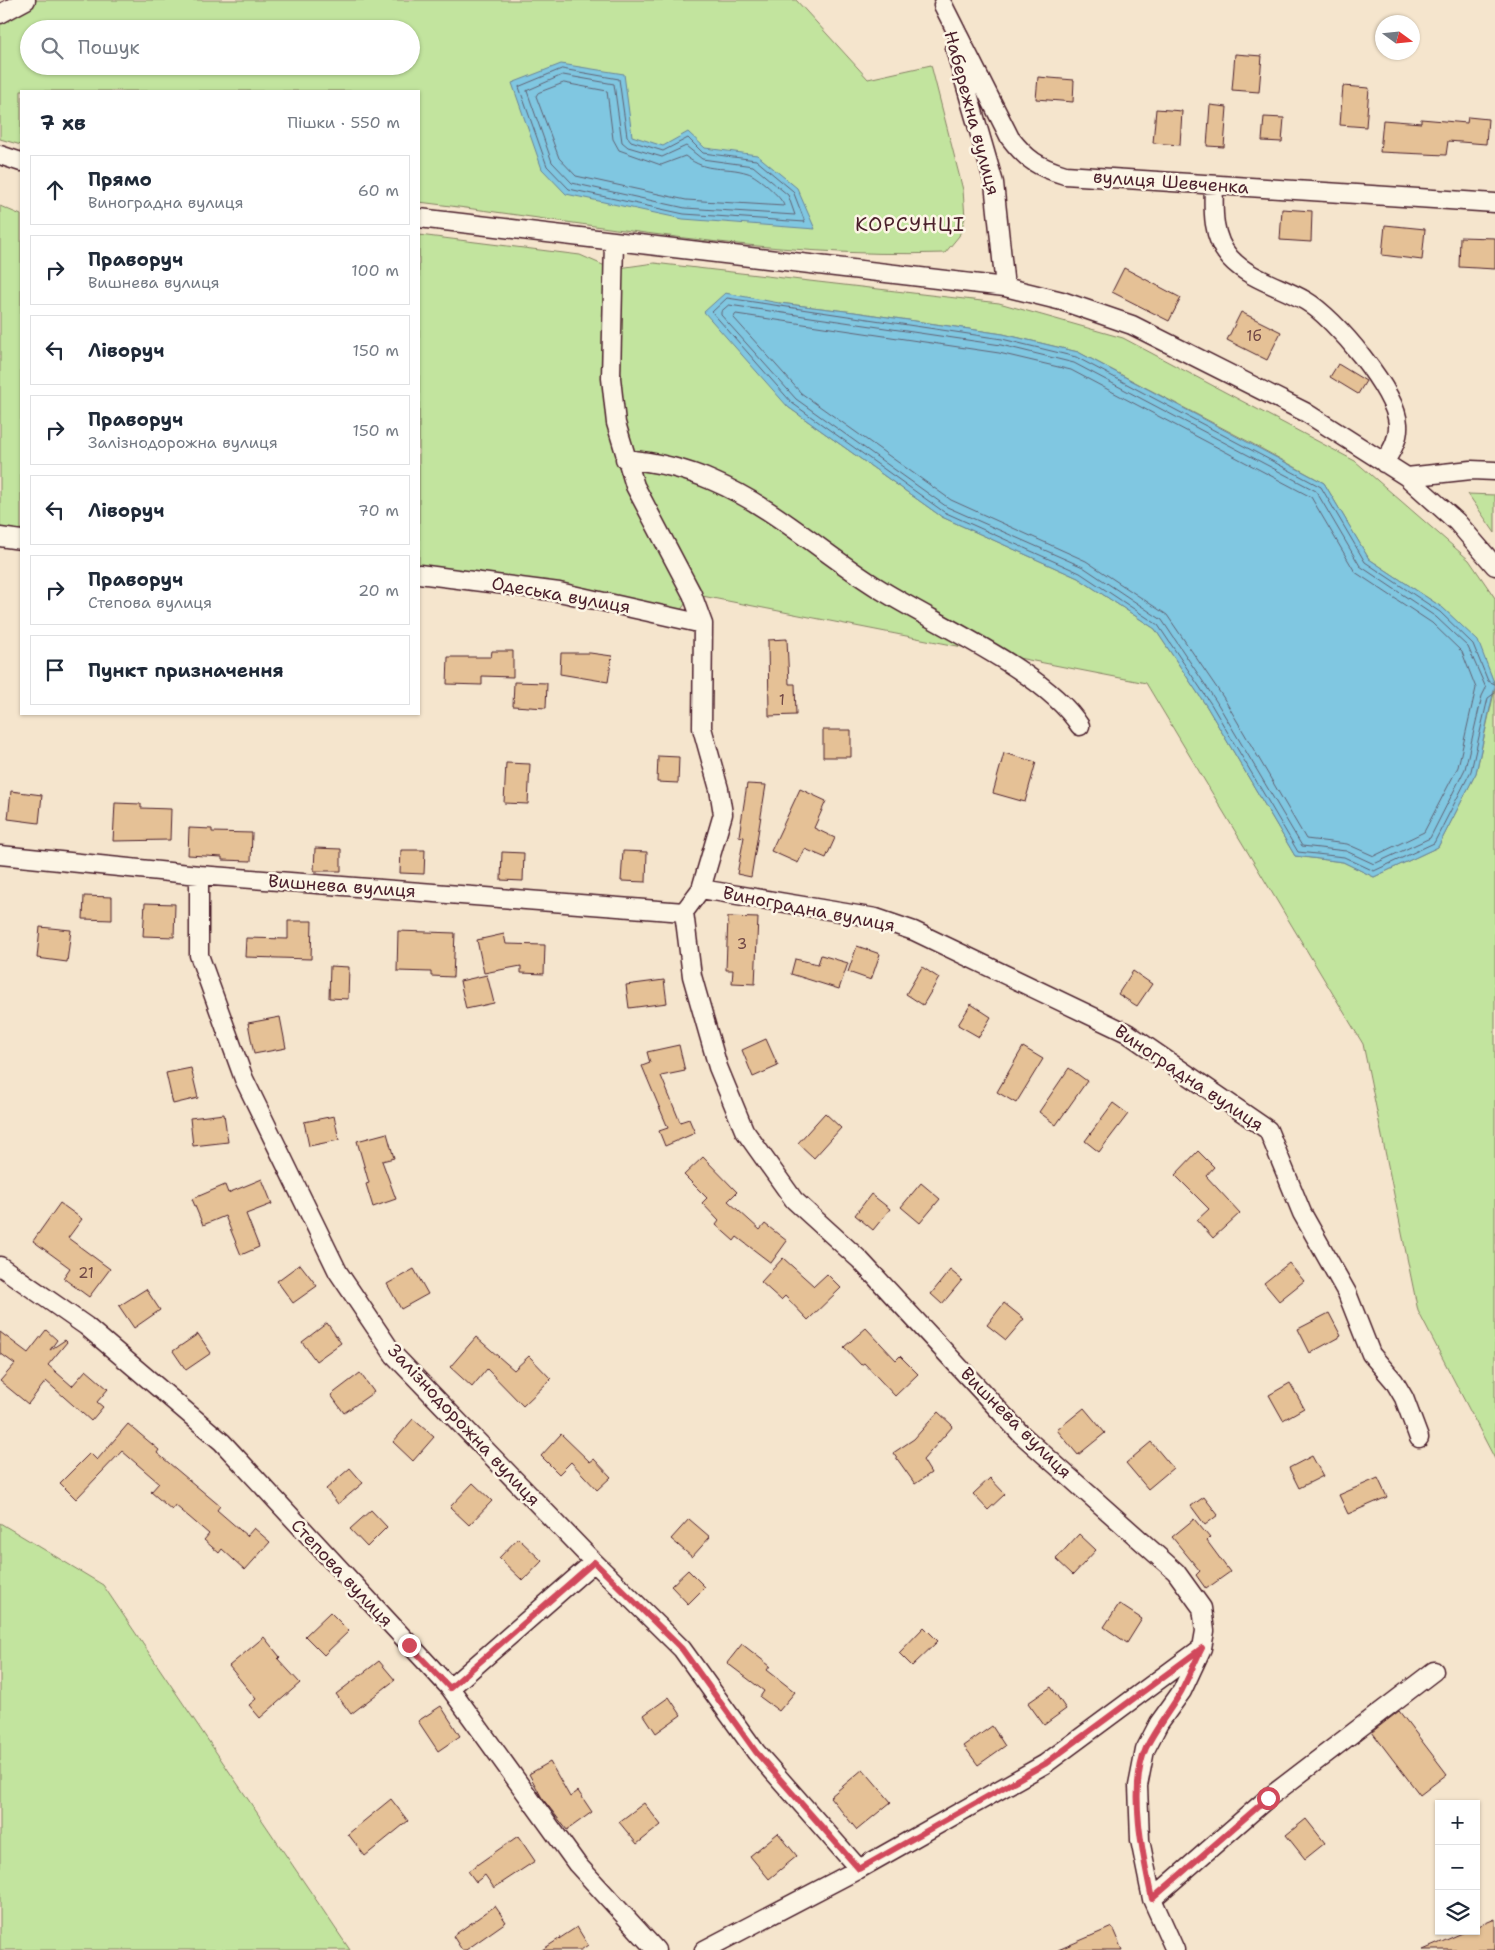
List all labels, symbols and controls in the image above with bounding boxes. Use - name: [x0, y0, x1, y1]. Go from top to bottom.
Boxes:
- north arrow: [1375, 15, 1420, 60]
- search box: [20, 20, 420, 75]
- street label: Набережна вулиця: [939, 28, 1005, 198]
- icon: search: [38, 34, 66, 62]
- text: Пошук: [78, 35, 140, 60]
- text: 7 хв: [40, 109, 86, 137]
- text: Пішки · 550 m: [287, 112, 400, 133]
- street label: вулиця Шевченка: [1092, 165, 1250, 199]
- text: Прямо: [88, 167, 152, 192]
- icon: ahead: [41, 176, 69, 204]
- text: 60 m: [358, 180, 399, 201]
- text: Виноградна вулиця: [88, 192, 243, 213]
- district label: КОРСУНЦІ: [855, 211, 965, 237]
- text: Праворуч: [88, 247, 183, 272]
- icon: right: [41, 256, 69, 284]
- text: 100 m: [351, 260, 399, 281]
- text: Вишнева вулиця: [88, 272, 220, 293]
- house number: 1б: [1246, 326, 1262, 346]
- icon: left: [41, 336, 69, 364]
- text: Ліворуч: [88, 338, 164, 363]
- text: 150 m: [352, 340, 399, 361]
- text: Праворуч: [88, 407, 183, 432]
- icon: right: [41, 416, 69, 444]
- text: 150 m: [352, 420, 399, 441]
- text: Залізнодорожна вулиця: [88, 432, 278, 453]
- icon: left: [41, 496, 69, 524]
- text: Ліворуч: [88, 498, 164, 523]
- text: 70 m: [358, 500, 399, 521]
- text: Праворуч: [88, 567, 183, 592]
- street label: Одеська вулиця: [490, 571, 632, 619]
- icon: right: [41, 576, 69, 604]
- text: 20 m: [358, 580, 399, 601]
- text: Степова вулиця: [88, 592, 212, 613]
- icon: arrive: [41, 656, 69, 684]
- text: Пункт призначення: [88, 658, 284, 683]
- house number: 1: [779, 690, 785, 710]
- street label: Вишнева вулиця: [267, 869, 417, 903]
- street label: Виноградна вулиця: [721, 881, 897, 937]
- house number: 3: [737, 934, 747, 954]
- street label: Виноградна вулиця: [1110, 1019, 1268, 1137]
- house number: 21: [78, 1263, 94, 1283]
- street label: Залізнодорожна вулиця: [382, 1339, 546, 1511]
- street label: Вишнева вулиця: [955, 1362, 1077, 1484]
- street label: Степова вулиця: [286, 1514, 398, 1632]
- route end: [398, 1634, 421, 1657]
- route start: [1257, 1787, 1280, 1810]
- map controls: [1435, 1800, 1480, 1935]
- button: +: [1435, 1800, 1480, 1845]
- button: −: [1435, 1845, 1480, 1890]
- button: layers: [1435, 1890, 1480, 1935]

